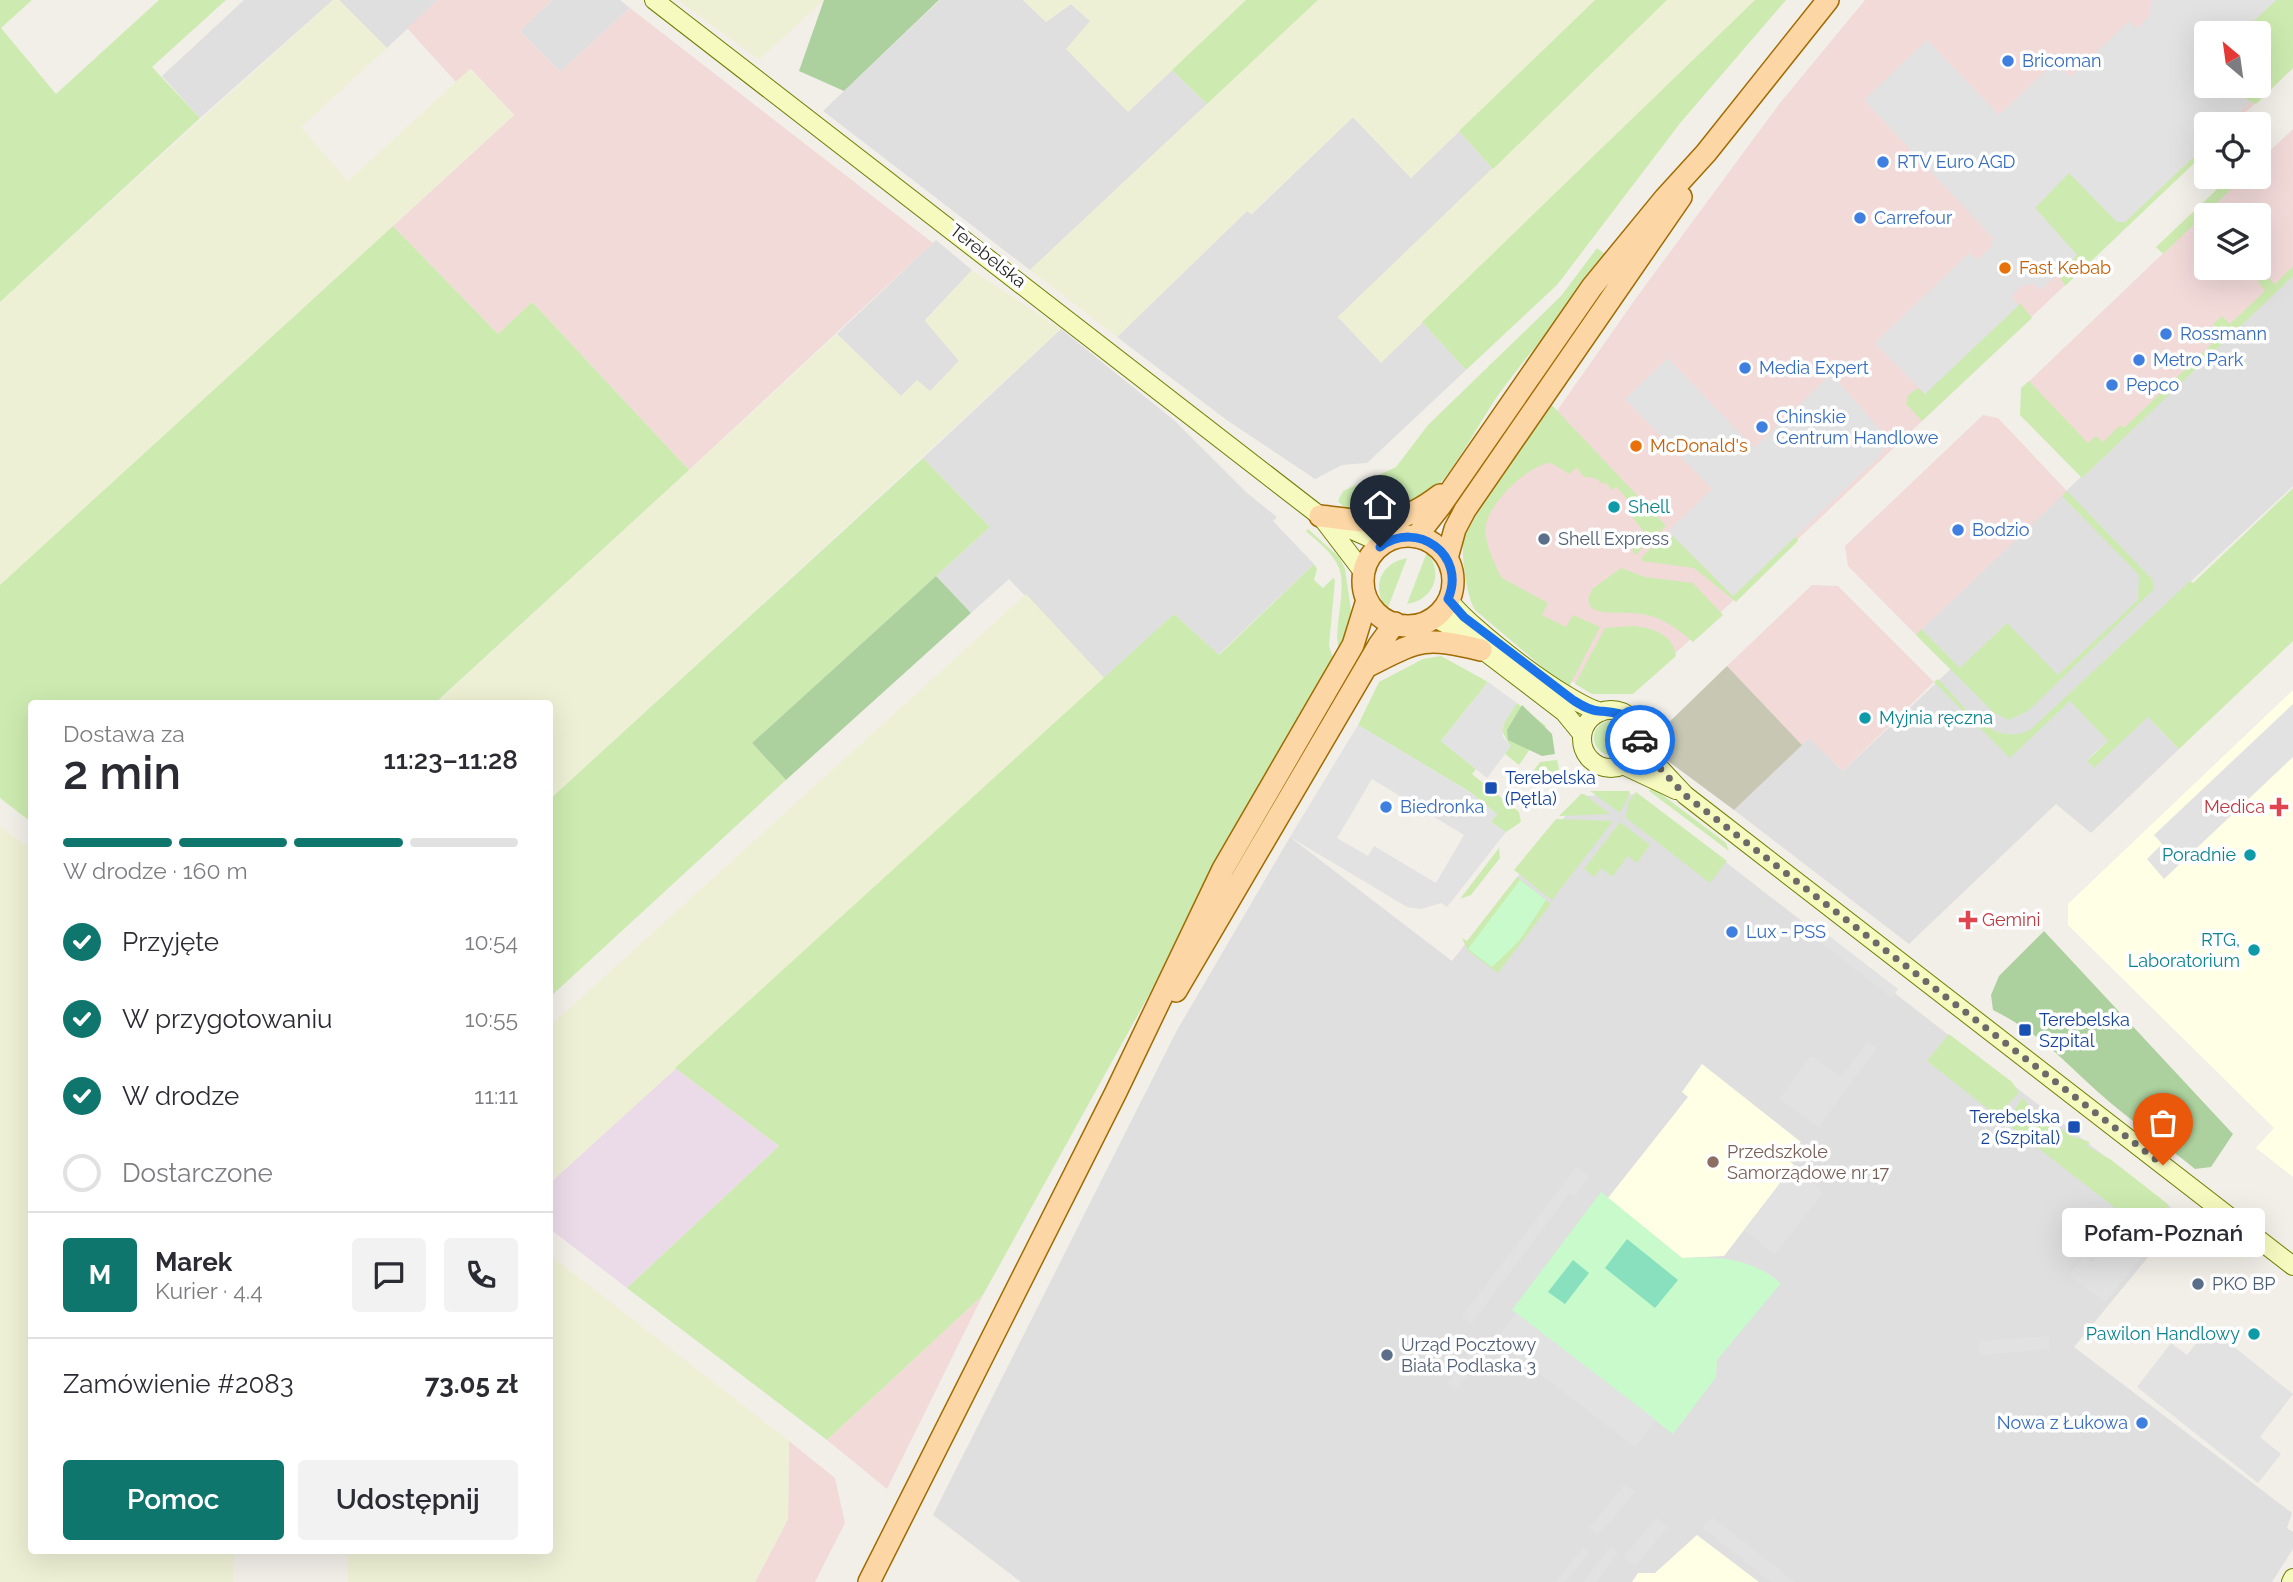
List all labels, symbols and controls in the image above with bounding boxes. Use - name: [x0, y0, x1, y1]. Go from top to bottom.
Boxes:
- north arrow: [2194, 21, 2272, 98]
- map controls: [2194, 21, 2271, 280]
- place label: Bricoman: [2022, 50, 2102, 71]
- marker: Bricoman: [2000, 53, 2016, 69]
- button: locate: [2194, 112, 2271, 189]
- place label: RTV Euro AGD: [1897, 151, 2016, 172]
- marker: RTV Euro AGD: [1875, 154, 1891, 170]
- button: layers: [2194, 203, 2271, 280]
- place label: Carrefour: [1874, 207, 1953, 228]
- marker: Carrefour: [1852, 210, 1868, 226]
- street label: Terebelska: [946, 219, 1031, 292]
- place label: Fast Kebab: [2019, 257, 2111, 278]
- marker: Fast Kebab: [1997, 260, 2013, 276]
- place label: Rossmann: [2180, 323, 2267, 344]
- marker: Rossmann: [2158, 326, 2174, 342]
- place label: Metro Park: [2153, 349, 2244, 370]
- marker: Metro Park: [2131, 352, 2147, 368]
- place label: Media Expert: [1759, 357, 1869, 378]
- marker: Media Expert: [1737, 360, 1753, 376]
- place label: Pepco: [2126, 374, 2179, 395]
- marker: Pepco: [2104, 377, 2120, 393]
- place label: Chinskie Centrum Handlowe: [1776, 406, 1939, 448]
- marker: Chinskie Centrum Handlowe: [1754, 419, 1770, 435]
- place label: McDonald's: [1650, 435, 1748, 456]
- marker: McDonald's: [1628, 438, 1644, 454]
- pin: [1350, 475, 1410, 547]
- icon: home: [1361, 486, 1399, 524]
- place label: Shell: [1628, 496, 1670, 517]
- marker: Shell: [1606, 499, 1622, 515]
- place label: Bodzio: [1972, 519, 2030, 540]
- marker: Bodzio: [1950, 522, 1966, 538]
- place label: Shell Express: [1558, 528, 1669, 549]
- marker: Shell Express: [1536, 531, 1552, 547]
- courier: [1605, 705, 1675, 775]
- place label: Myjnia ręczna: [1879, 707, 1993, 728]
- marker: Myjnia ręczna: [1857, 710, 1873, 726]
- text: Dostawa za: [63, 720, 185, 747]
- icon: car: [1621, 721, 1659, 759]
- text: 11:23–11:28: [384, 745, 518, 775]
- text: 2 min: [63, 746, 181, 800]
- place label: Terebelska (Pętla): [1505, 767, 1596, 809]
- marker: Terebelska (Pętla): [1483, 780, 1499, 796]
- place label: Biedronka: [1400, 796, 1484, 817]
- place label: Medica: [2204, 796, 2265, 817]
- marker: Biedronka: [1378, 799, 1394, 815]
- marker: Medica: [2271, 799, 2287, 815]
- place label: Poradnie: [2162, 844, 2236, 865]
- marker: Poradnie: [2242, 847, 2258, 863]
- text: W drodze · 160 m: [63, 857, 248, 884]
- place label: Gemini: [1982, 909, 2040, 930]
- marker: Gemini: [1960, 912, 1976, 928]
- place label: Lux - PSS: [1746, 921, 1826, 942]
- icon: check: [63, 923, 101, 961]
- marker: Lux - PSS: [1724, 924, 1740, 940]
- text: Przyjęte: [122, 927, 219, 957]
- text: 10:54: [465, 928, 518, 955]
- place label: RTG, Laboratorium: [2128, 929, 2240, 971]
- marker: RTG, Laboratorium: [2246, 942, 2262, 958]
- icon: check: [63, 1000, 101, 1038]
- text: W przygotowaniu: [122, 1004, 333, 1034]
- text: 10:55: [465, 1005, 518, 1032]
- place label: Terebelska Szpital: [2039, 1009, 2130, 1051]
- marker: Terebelska Szpital: [2017, 1022, 2033, 1038]
- icon: check: [63, 1077, 101, 1115]
- text: W drodze: [122, 1081, 239, 1111]
- text: 11:11: [474, 1082, 518, 1109]
- pin: [2133, 1093, 2193, 1165]
- icon: bag: [2144, 1104, 2182, 1142]
- place label: Terebelska 2 (Szpital): [1969, 1106, 2060, 1148]
- marker: Terebelska 2 (Szpital): [2066, 1119, 2082, 1135]
- place label: Przedszkole Samorządowe nr 17: [1727, 1141, 1890, 1183]
- marker: Przedszkole Samorządowe nr 17: [1705, 1154, 1721, 1170]
- text: Dostarczone: [122, 1158, 273, 1188]
- callout: Pofam-Poznań: [2062, 1207, 2264, 1256]
- text: Pofam-Poznań: [2084, 1219, 2243, 1246]
- button: chat: [352, 1238, 426, 1312]
- button: phone: [444, 1238, 518, 1312]
- text: Marek: [155, 1247, 232, 1277]
- text: M: [89, 1260, 111, 1290]
- place label: PKO BP: [2212, 1273, 2275, 1294]
- marker: PKO BP: [2190, 1276, 2206, 1292]
- text: Kurier · 4.4: [155, 1277, 263, 1304]
- place label: Pawilon Handlowy: [2086, 1323, 2240, 1344]
- marker: Pawilon Handlowy: [2246, 1326, 2262, 1342]
- place label: Urząd Pocztowy Biała Podlaska 3: [1401, 1334, 1537, 1376]
- marker: Urząd Pocztowy Biała Podlaska 3: [1379, 1347, 1395, 1363]
- text: Zamówienie #2083: [63, 1369, 294, 1399]
- text: 73.05 zł: [425, 1369, 518, 1399]
- place label: Nowa z Łukowa: [1997, 1412, 2128, 1433]
- marker: Nowa z Łukowa: [2134, 1415, 2150, 1431]
- button: Pomoc: [63, 1460, 284, 1540]
- button: Udostępnij: [298, 1460, 518, 1540]

